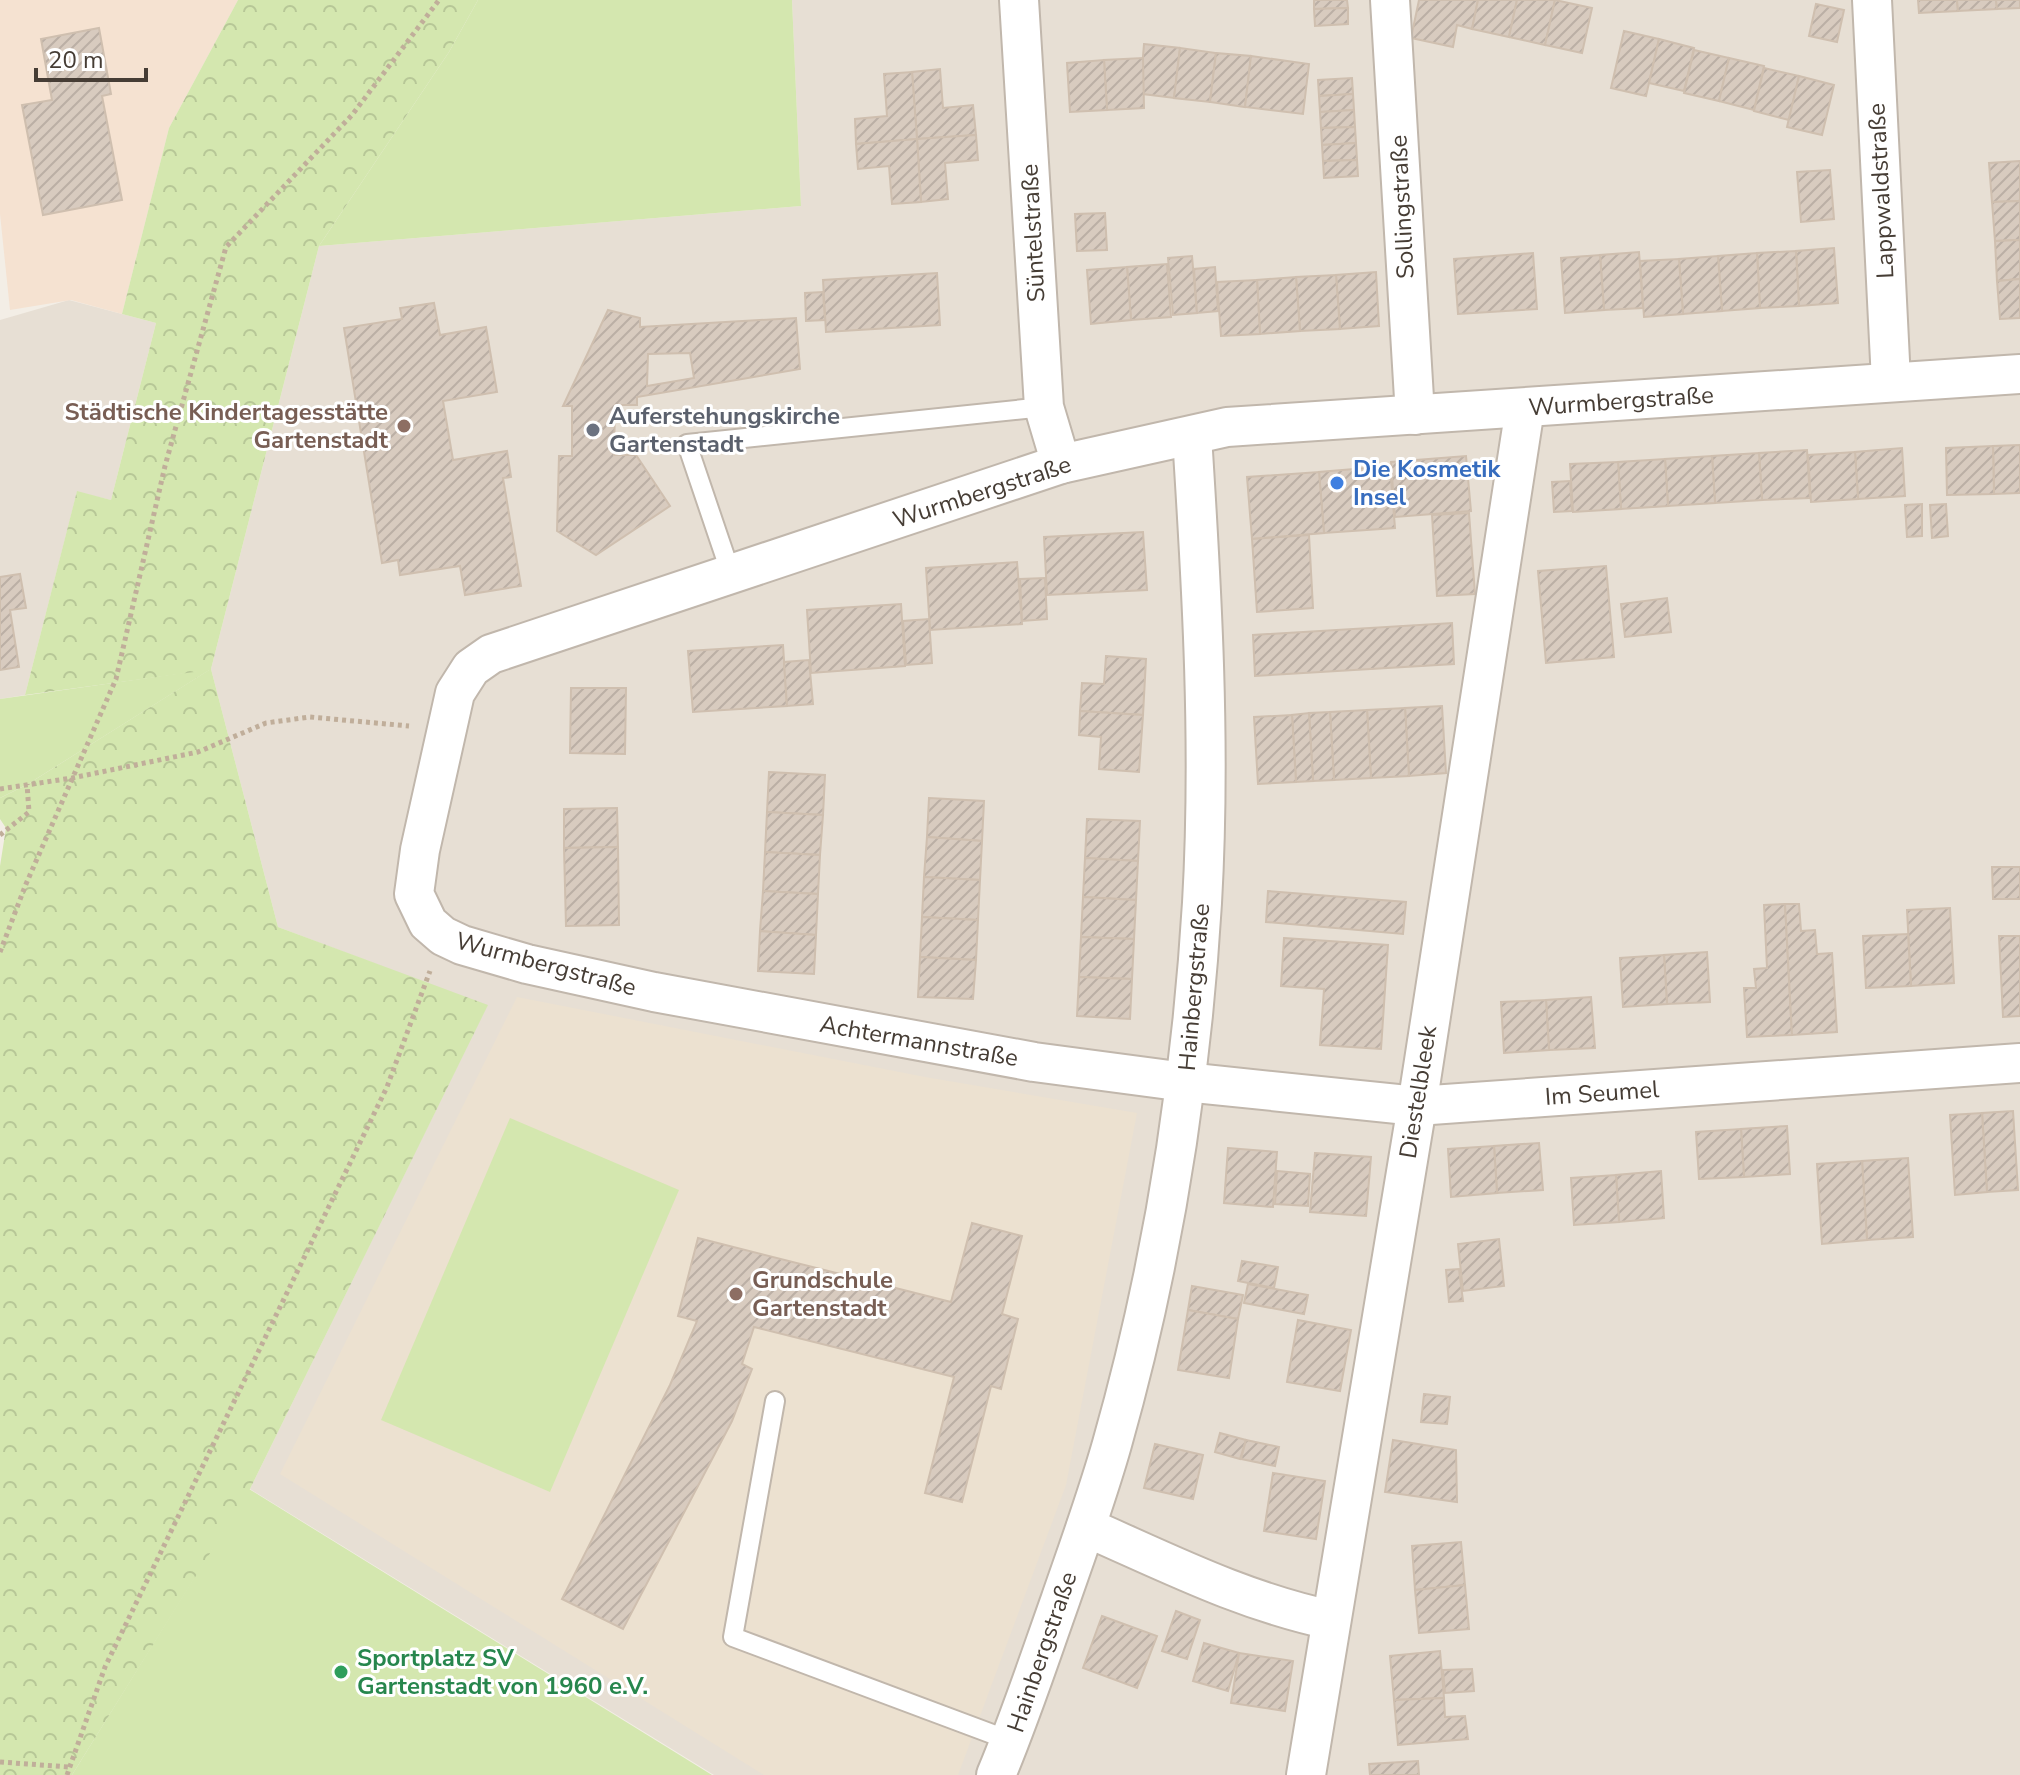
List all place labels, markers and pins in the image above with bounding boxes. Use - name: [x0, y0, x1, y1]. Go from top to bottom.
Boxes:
- place label: Städtische Kindertagesstätte Gartenstadt: [65, 396, 389, 456]
- place label: Auferstehungskirche Gartenstadt: [609, 400, 840, 460]
- marker: Städtische Kindertagesstätte Gartenstadt: [395, 417, 413, 435]
- marker: Auferstehungskirche Gartenstadt: [584, 421, 602, 439]
- place label: Die Kosmetik Insel: [1353, 453, 1501, 513]
- marker: Die Kosmetik Insel: [1328, 474, 1346, 492]
- place label: Grundschule Gartenstadt: [752, 1264, 893, 1324]
- marker: Grundschule Gartenstadt: [727, 1285, 745, 1303]
- place label: Sportplatz SV Gartenstadt von 1960 e.V.: [357, 1642, 648, 1702]
- marker: Sportplatz SV Gartenstadt von 1960 e.V.: [332, 1663, 350, 1681]

